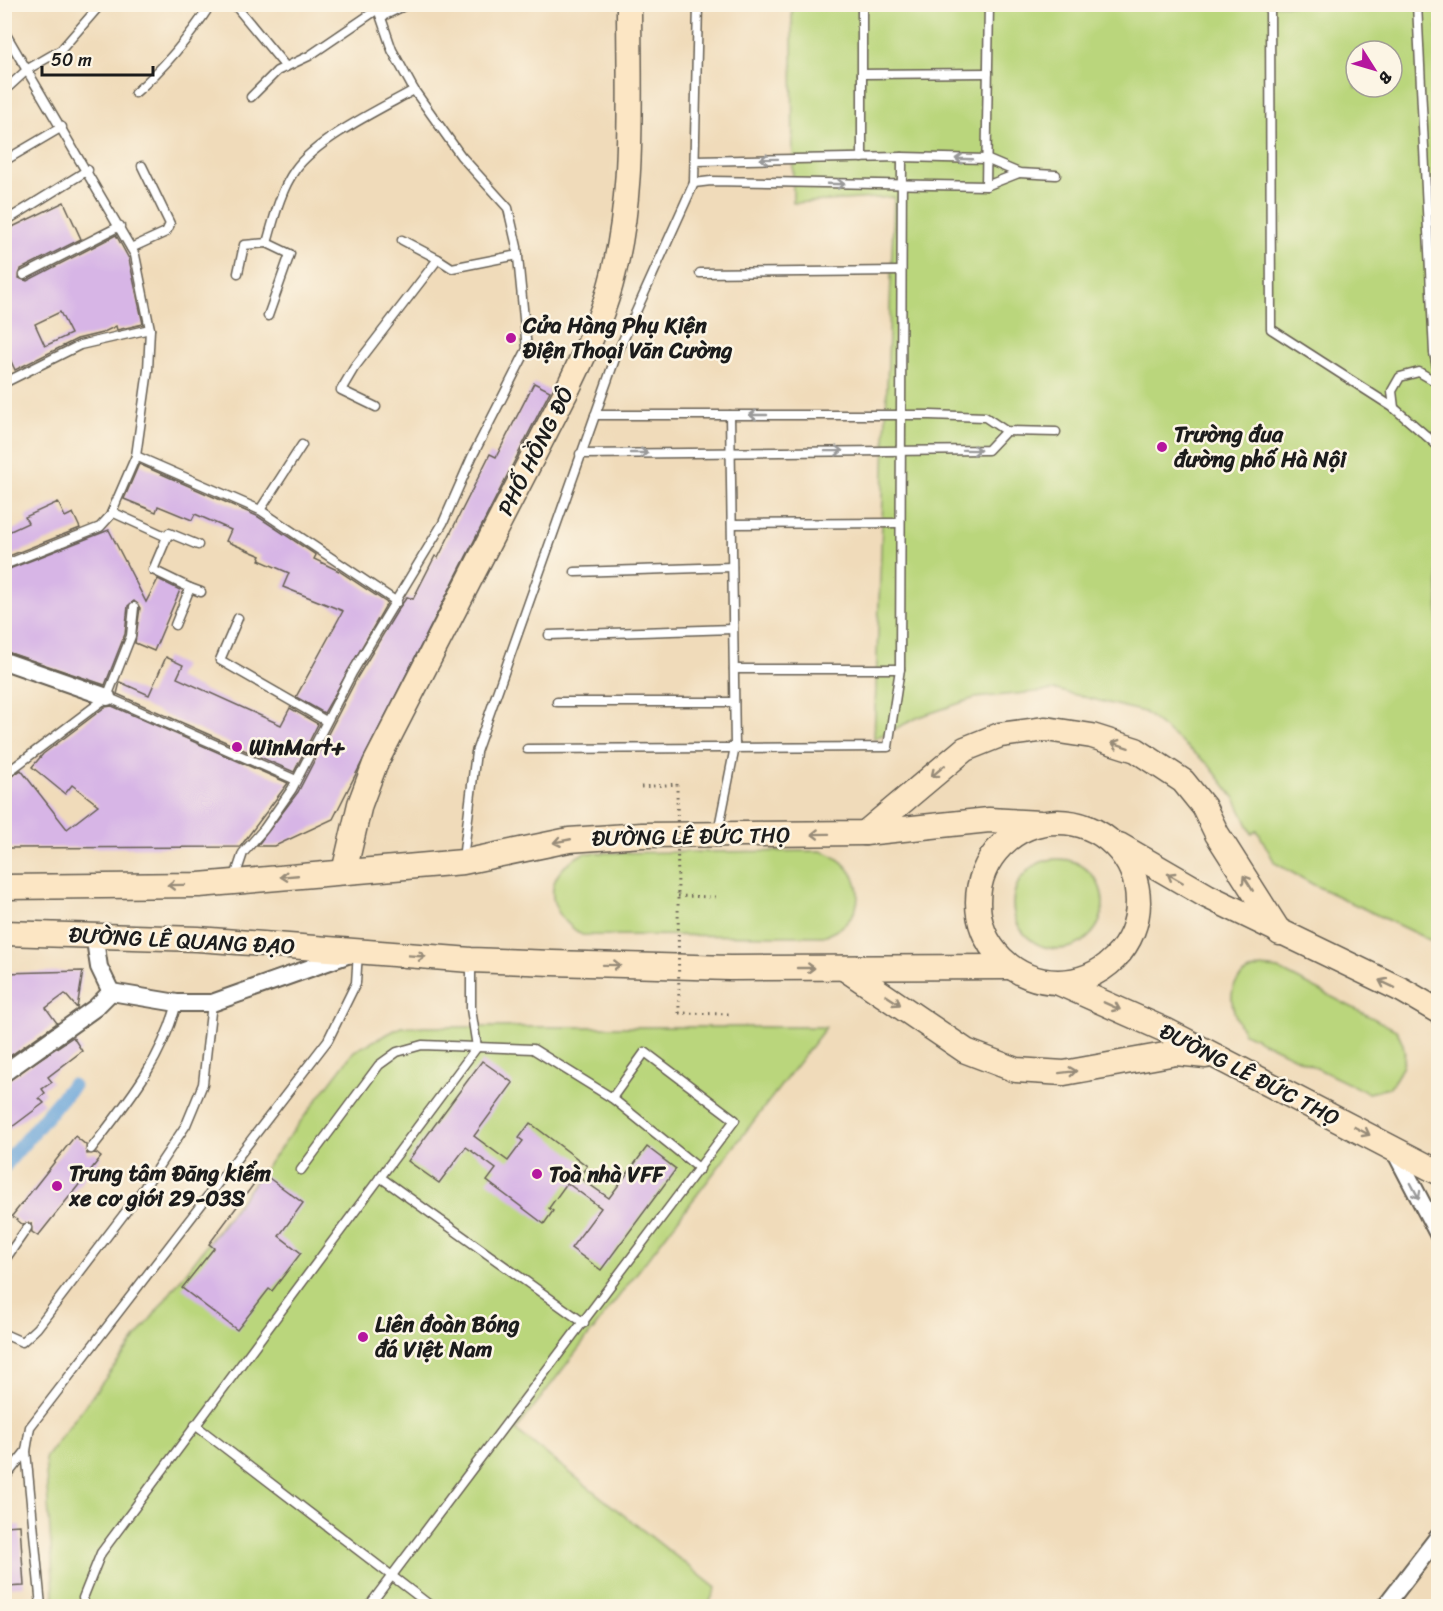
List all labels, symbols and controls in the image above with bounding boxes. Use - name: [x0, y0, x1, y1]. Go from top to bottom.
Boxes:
- scale bar: [42, 39, 153, 77]
- north arrow: [1344, 39, 1404, 99]
- text: 50 m: [51, 44, 92, 76]
- text: B: [1370, 65, 1400, 91]
- one-way arrow: [759, 153, 779, 165]
- one-way arrow: [954, 153, 974, 165]
- one-way arrow: [826, 178, 846, 190]
- place label: Cửa Hàng Phụ Kiện Điện Thoại Văn Cường: [522, 306, 732, 370]
- marker: Cửa Hàng Phụ Kiện Điện Thoại Văn Cường: [504, 331, 518, 345]
- street label: PHỐ HỒNG ĐÔ: [486, 380, 585, 523]
- one-way arrow: [749, 409, 769, 421]
- place label: Trường đua đường phố Hà Nội: [1174, 415, 1348, 479]
- marker: Trường đua đường phố Hà Nội: [1155, 440, 1169, 454]
- one-way arrow: [962, 444, 982, 456]
- one-way arrow: [823, 445, 843, 457]
- one-way arrow: [628, 447, 648, 459]
- place label: WinMart+: [249, 728, 346, 767]
- one-way arrow: [1111, 739, 1130, 750]
- marker: WinMart+: [230, 740, 244, 754]
- one-way arrow: [930, 765, 946, 778]
- street label: ĐƯỜNG LÊ ĐỨC THỌ: [591, 815, 791, 858]
- one-way arrow: [810, 828, 830, 839]
- one-way arrow: [553, 836, 572, 847]
- one-way arrow: [280, 871, 300, 882]
- one-way arrow: [1167, 871, 1184, 883]
- one-way arrow: [1242, 875, 1254, 892]
- one-way arrow: [167, 880, 187, 891]
- street label: ĐƯỜNG LÊ QUANG ĐẠO: [68, 915, 296, 966]
- one-way arrow: [406, 951, 426, 962]
- one-way arrow: [601, 959, 621, 970]
- one-way arrow: [796, 962, 816, 974]
- one-way arrow: [1379, 977, 1397, 989]
- one-way arrow: [884, 994, 901, 1006]
- one-way arrow: [1103, 1001, 1121, 1013]
- street label: ĐƯỜNG LÊ ĐỨC THỌ: [1152, 1012, 1347, 1137]
- one-way arrow: [1058, 1066, 1077, 1077]
- one-way arrow: [1352, 1126, 1370, 1138]
- place label: Trung tâm Đăng kiểm xe cơ giới 29-03S: [68, 1154, 271, 1218]
- place label: Toà nhà VFF: [549, 1155, 666, 1194]
- marker: Toà nhà VFF: [530, 1167, 544, 1181]
- marker: Trung tâm Đăng kiểm xe cơ giới 29-03S: [50, 1179, 64, 1193]
- one-way arrow: [1410, 1181, 1421, 1199]
- place label: Liên đoàn Bóng đá Việt Nam: [375, 1305, 520, 1369]
- marker: Liên đoàn Bóng đá Việt Nam: [356, 1330, 370, 1344]

